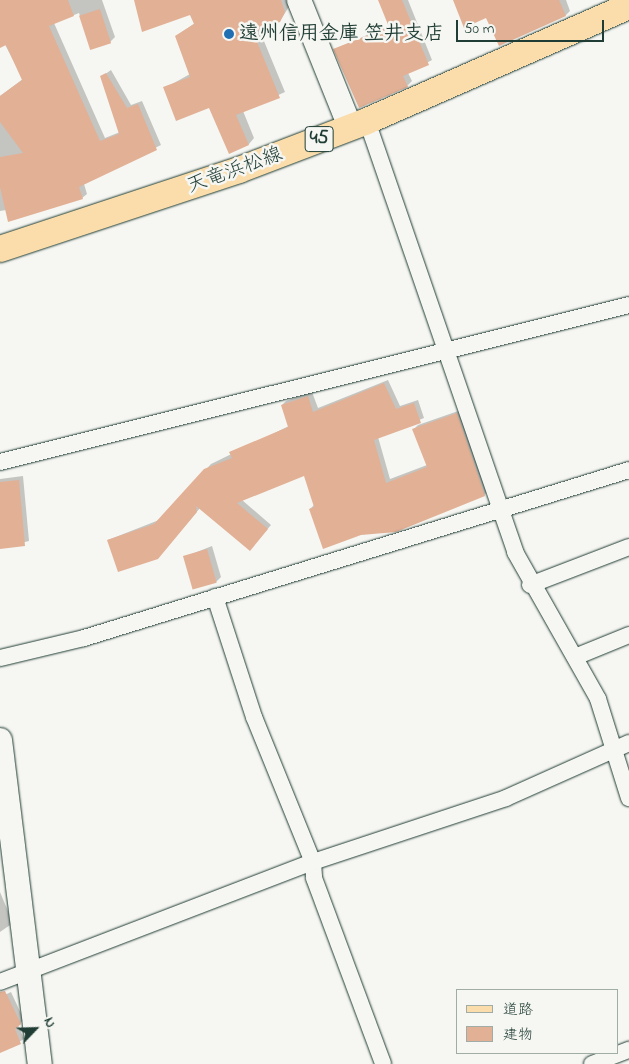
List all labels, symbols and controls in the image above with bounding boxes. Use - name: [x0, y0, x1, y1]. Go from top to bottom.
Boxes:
- scale bar: [459, 10, 606, 42]
- text: 50 m: [464, 18, 494, 40]
- place label: 遠州信用金庫 笠井支店: [239, 22, 444, 46]
- marker: 遠州信用金庫 笠井支店: [223, 28, 235, 40]
- road number: 45: [304, 122, 334, 156]
- street label: 天竜浜松線: [184, 143, 286, 199]
- legend: [456, 989, 619, 1054]
- text: 道路: [503, 999, 533, 1021]
- north arrow: [10, 1004, 60, 1054]
- text: N: [38, 1014, 61, 1031]
- text: 建物: [503, 1024, 533, 1046]

